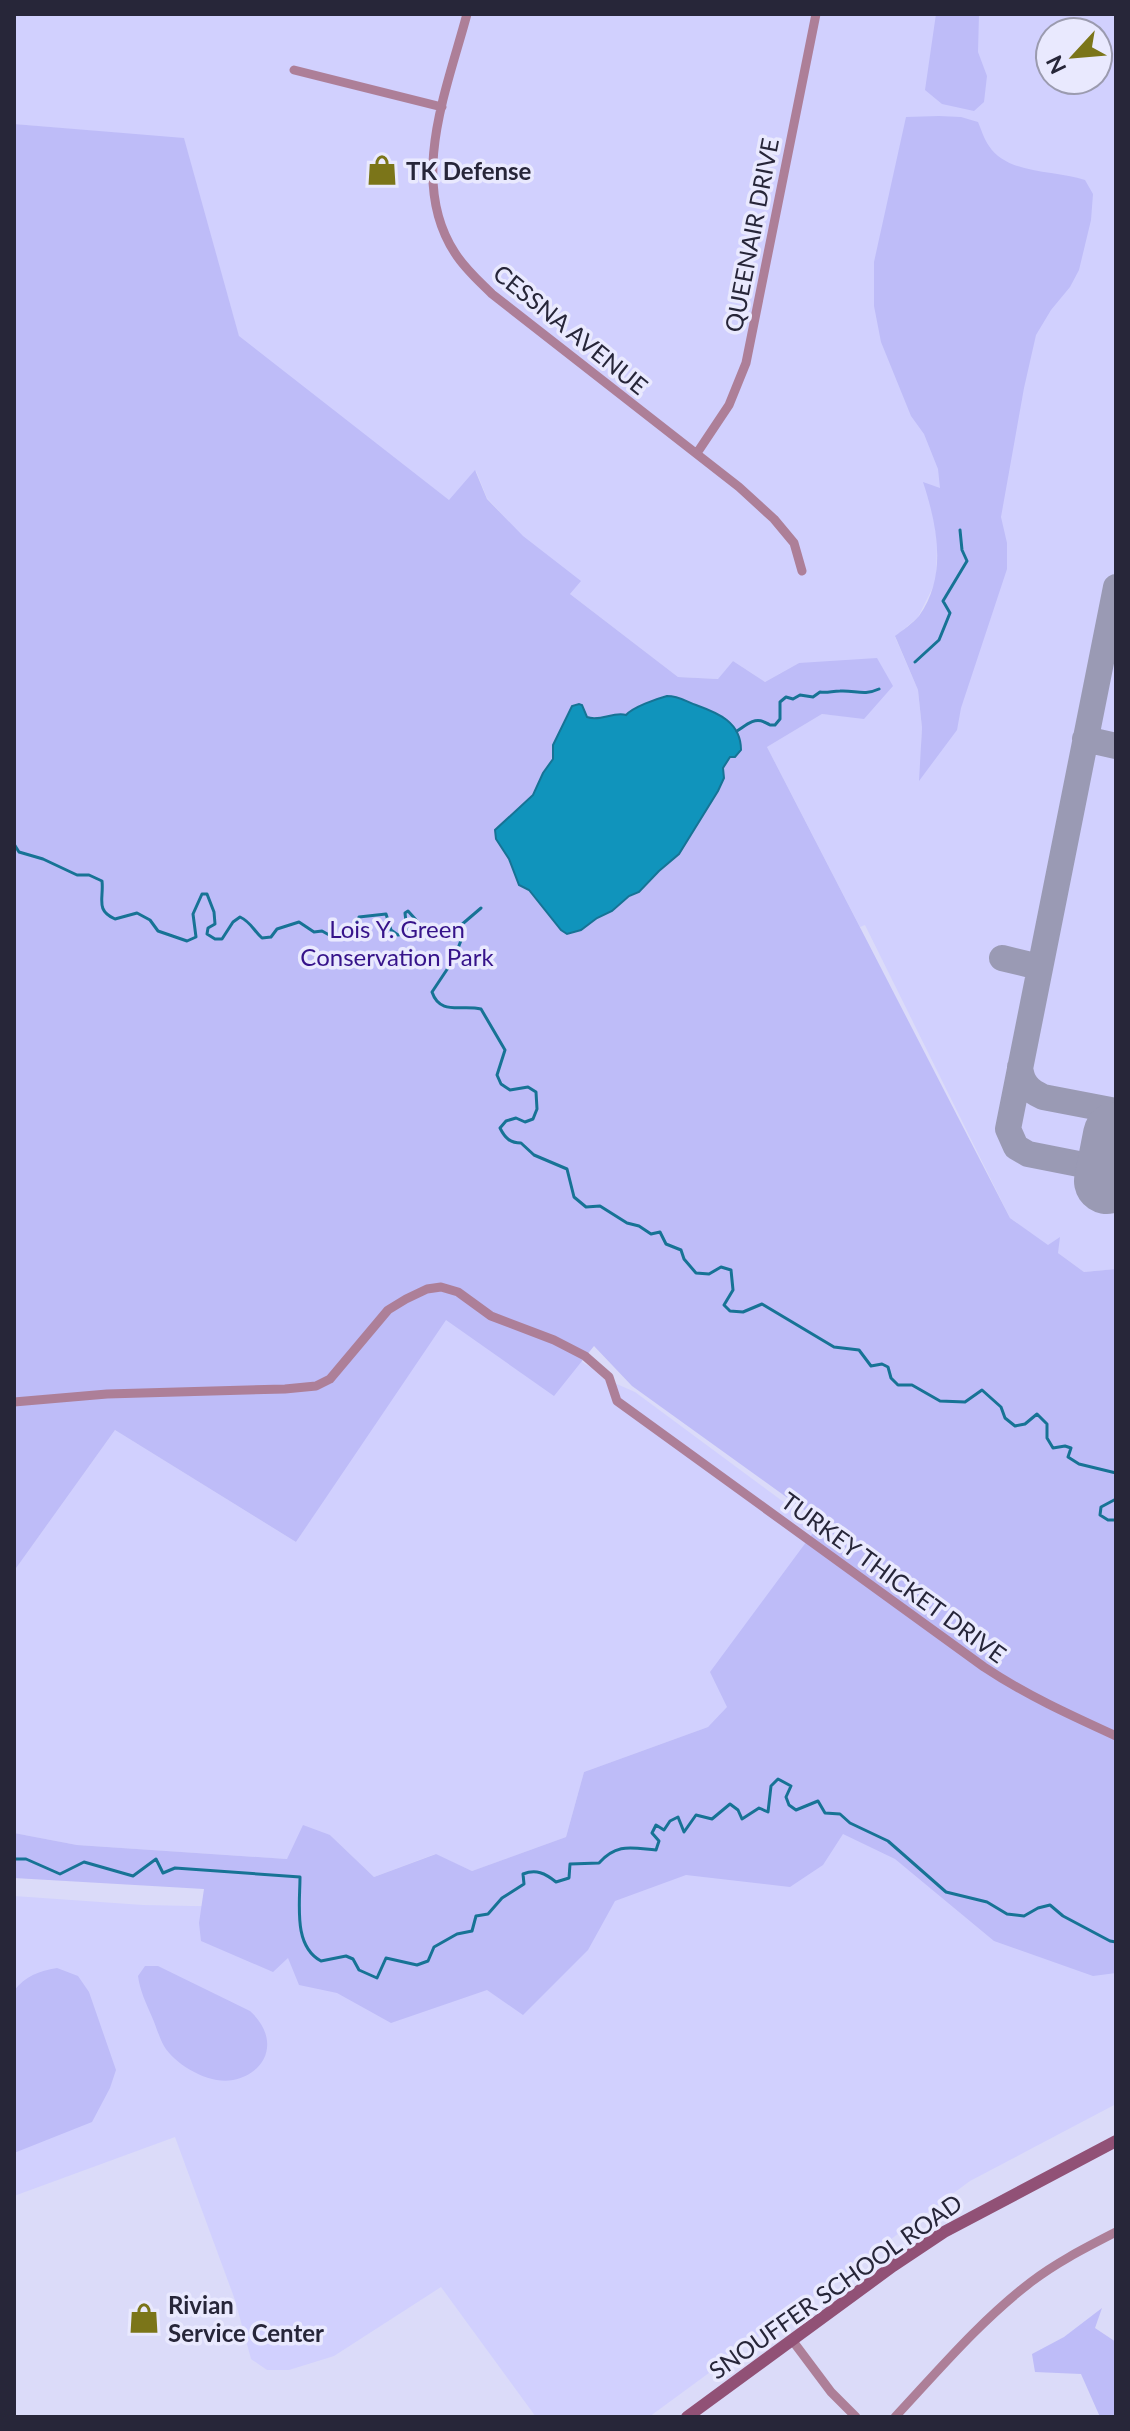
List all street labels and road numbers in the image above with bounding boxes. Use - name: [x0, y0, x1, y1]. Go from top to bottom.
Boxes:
- street label: QUEENAIR DRIVE: [718, 135, 784, 335]
- street label: CESSNA AVENUE: [488, 258, 654, 400]
- street label: TURKEY THICKET DRIVE: [776, 1486, 1012, 1668]
- street label: SNOUFFER SCHOOL ROAD: [703, 2187, 967, 2385]

